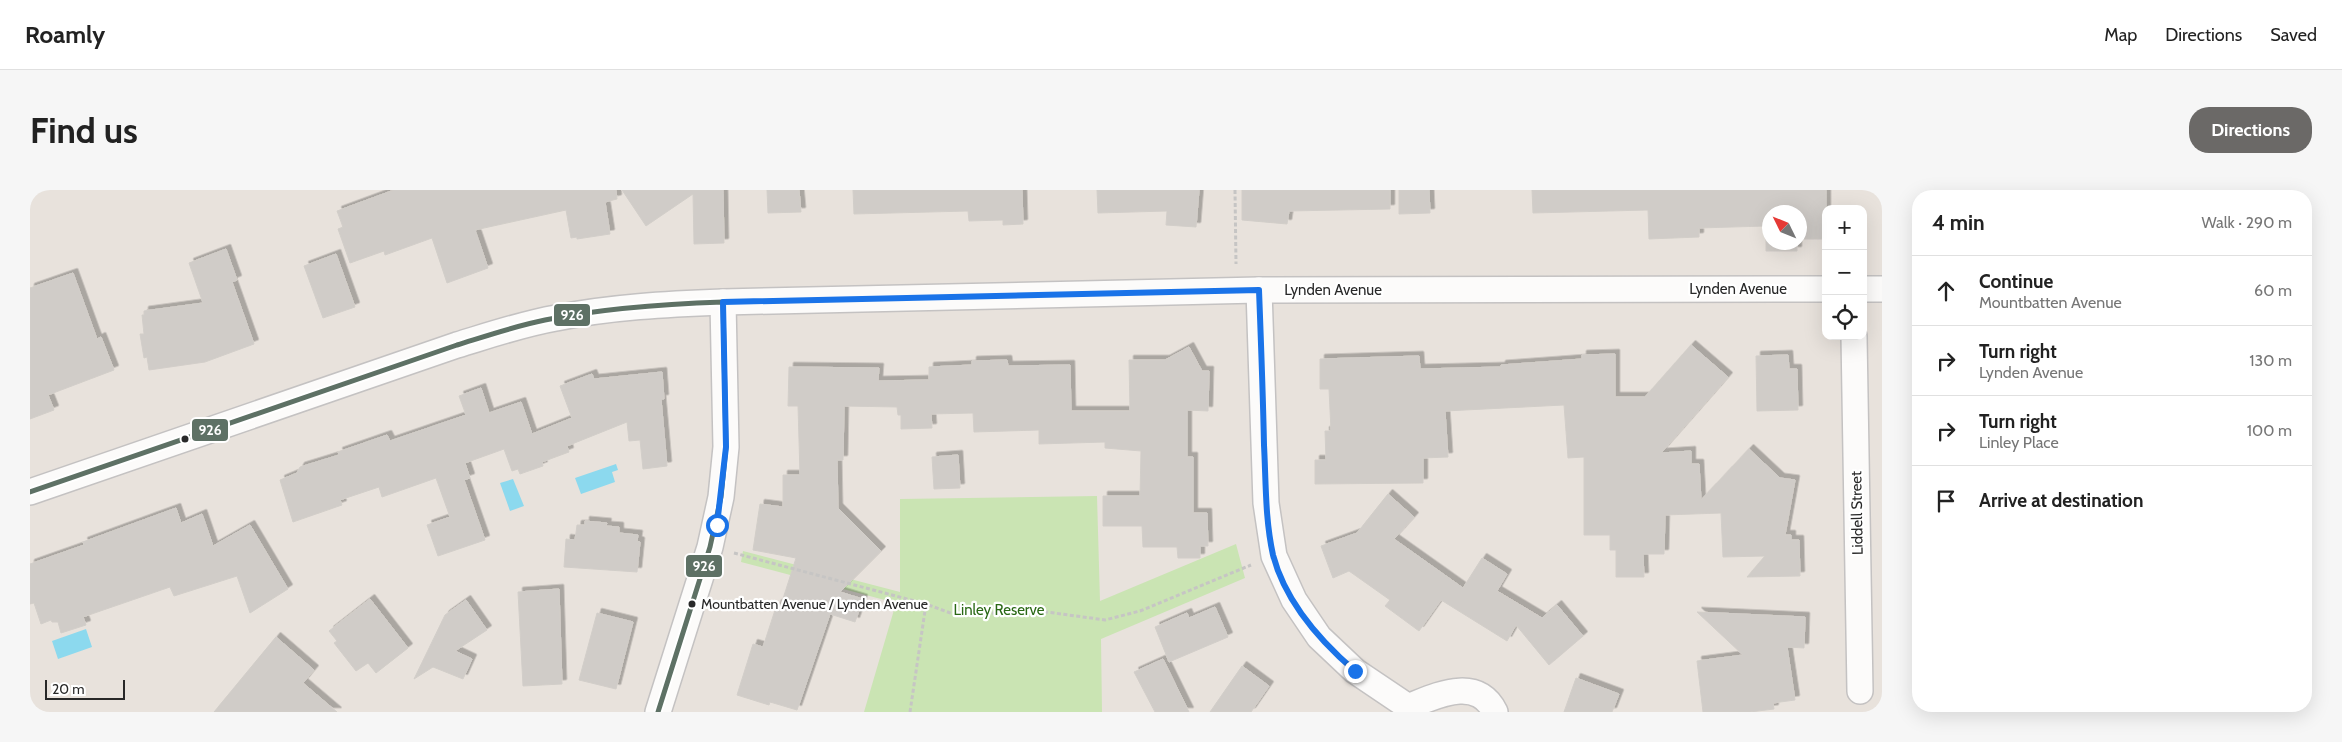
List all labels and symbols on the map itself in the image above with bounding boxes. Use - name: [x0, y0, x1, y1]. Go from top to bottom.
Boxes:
- north arrow: [1762, 205, 1807, 250]
- street label: Lynden Avenue: [1689, 280, 1787, 298]
- street label: Lynden Avenue: [1284, 281, 1382, 299]
- line badge: 926: [553, 303, 591, 327]
- text: 926: [560, 306, 584, 324]
- line badge: 926: [191, 418, 229, 442]
- text: 926: [198, 421, 222, 439]
- unlabelled marker: [180, 434, 190, 444]
- street label: Liddell Street: [1847, 471, 1867, 555]
- route start: [706, 514, 729, 537]
- line badge: 926: [685, 554, 723, 578]
- text: 926: [692, 557, 716, 575]
- place label: Mountbatten Avenue / Lynden Avenue: [701, 595, 928, 613]
- marker: Mountbatten Avenue / Lynden Avenue: [687, 599, 697, 609]
- park label: Linley Reserve: [953, 601, 1045, 619]
- route end: [1344, 660, 1367, 683]
- scale bar: [45, 677, 125, 700]

